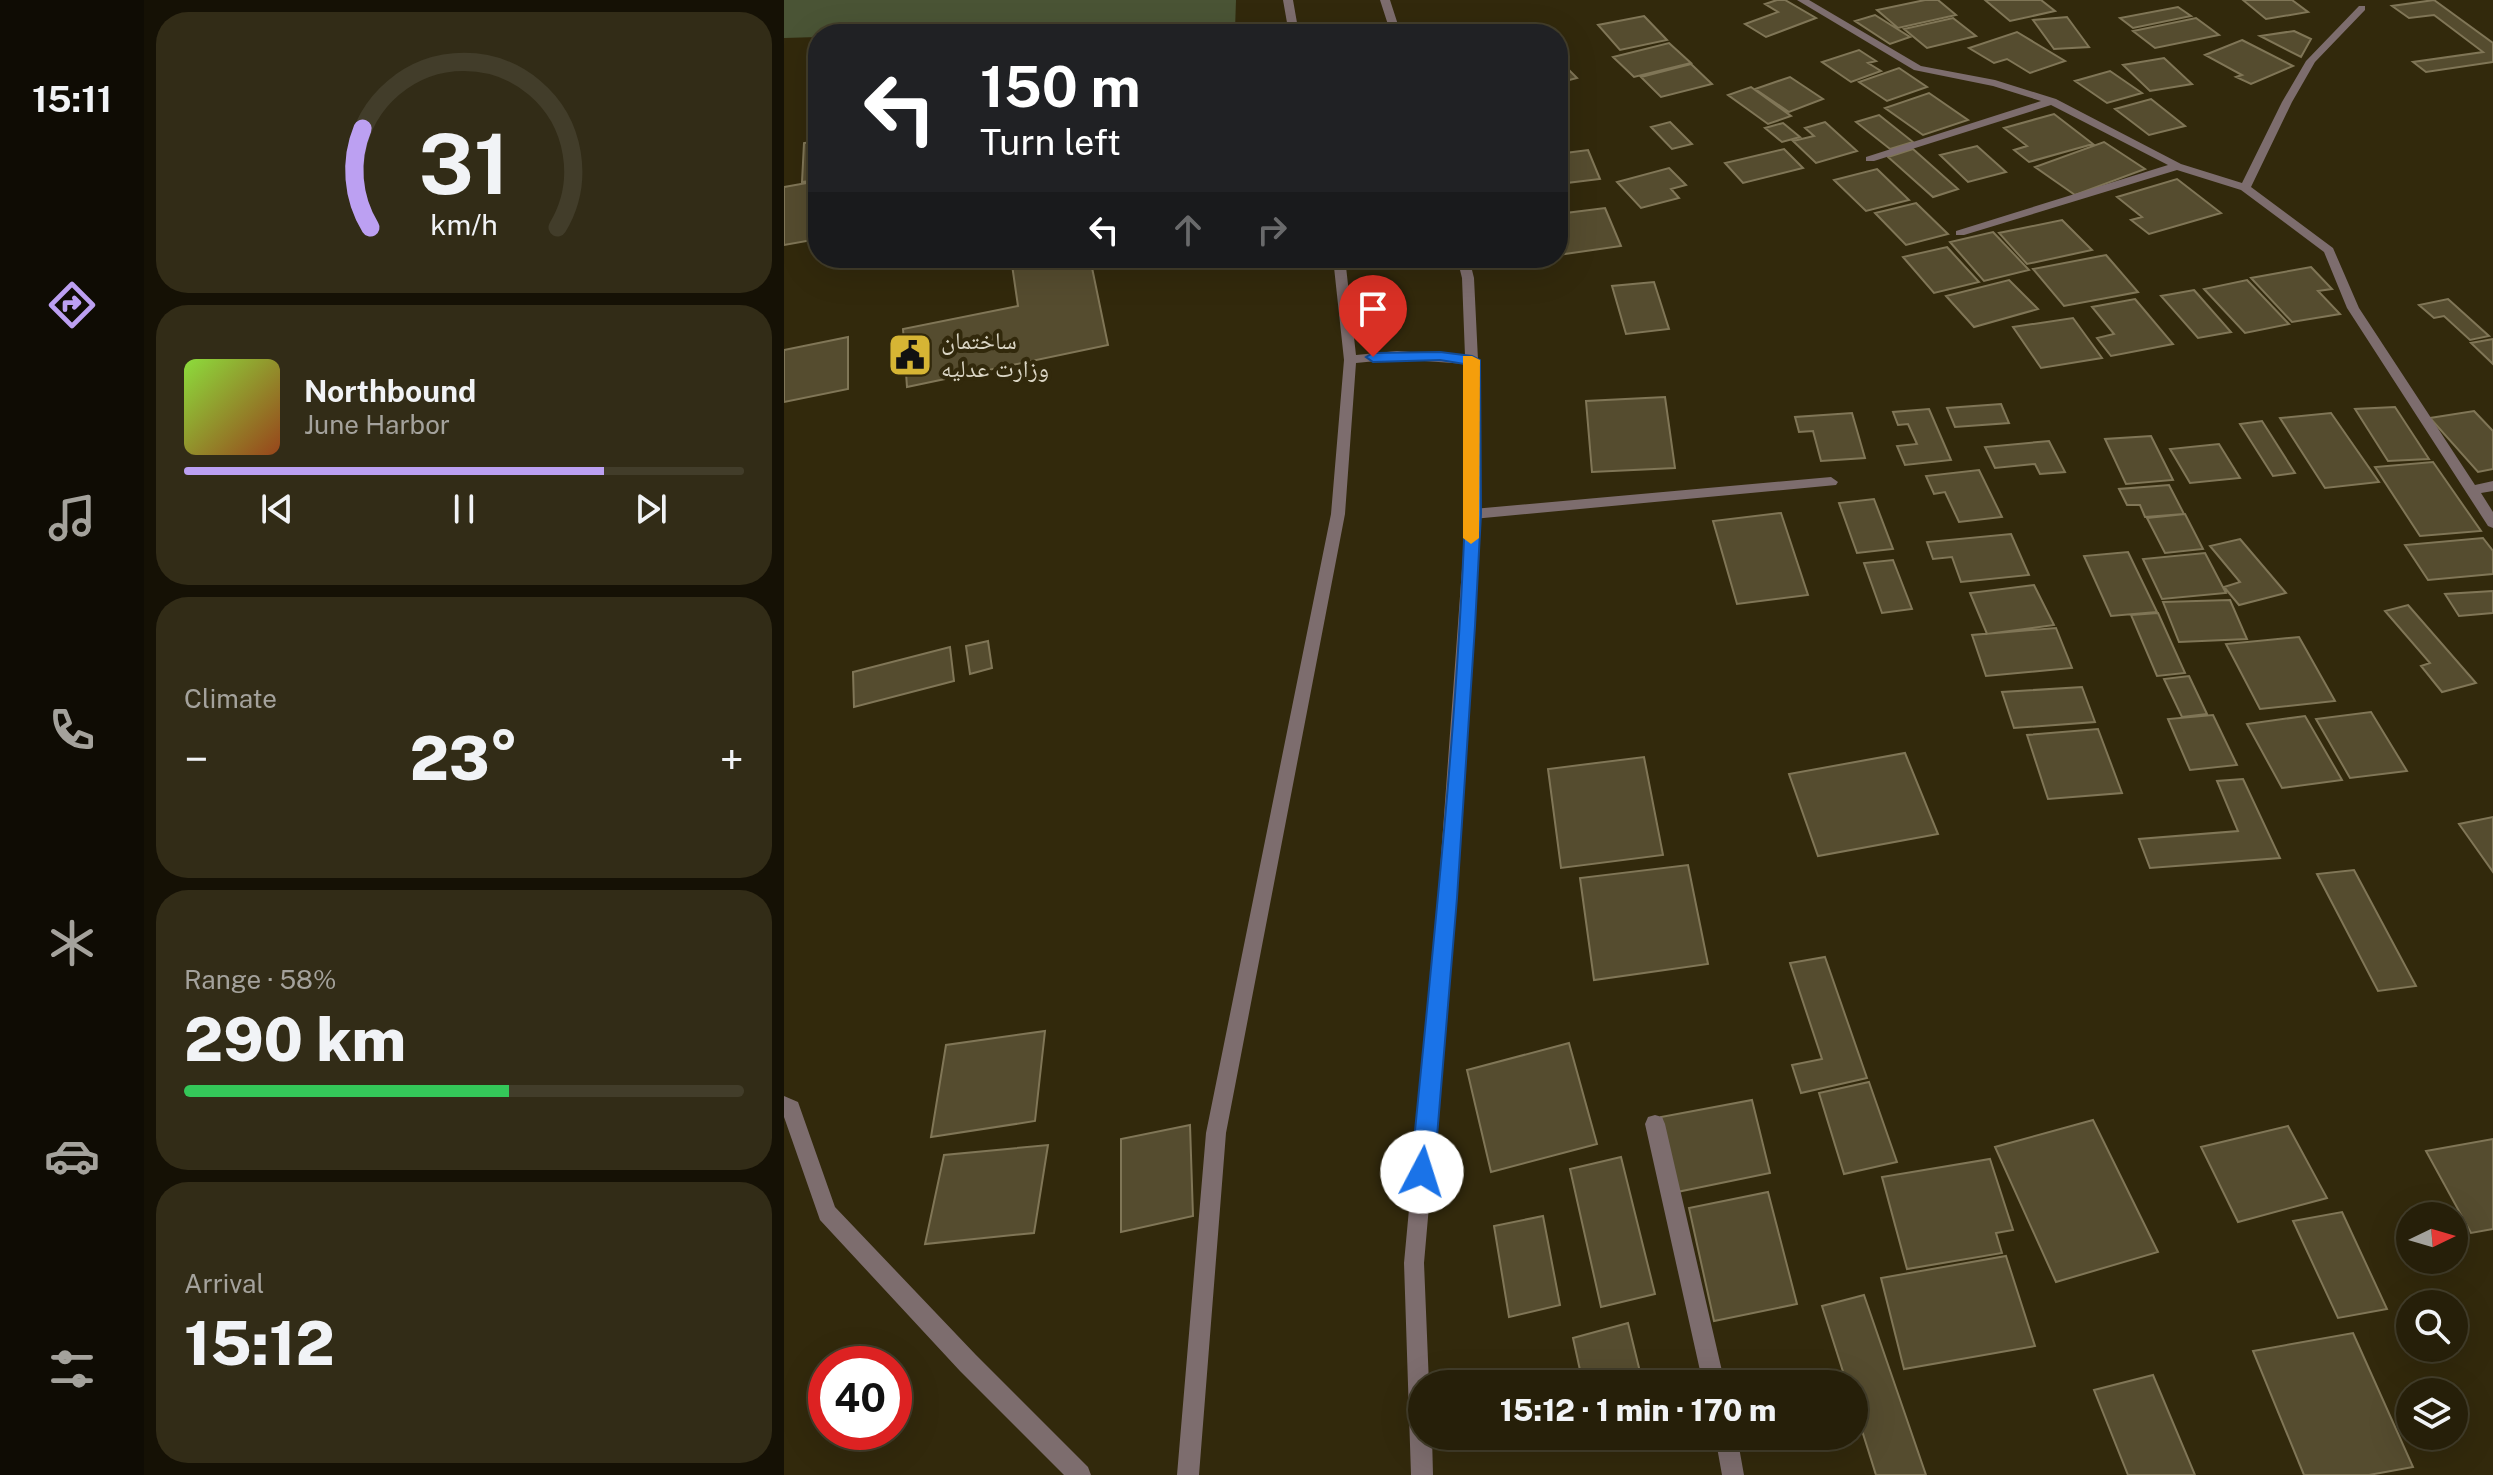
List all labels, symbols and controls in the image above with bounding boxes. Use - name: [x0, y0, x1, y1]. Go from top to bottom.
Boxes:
- text: 150 m: [980, 54, 1141, 120]
- icon: left: [848, 56, 952, 160]
- text: 15:11: [32, 78, 112, 120]
- text: 31: [419, 115, 509, 213]
- text: Turn left: [980, 121, 1121, 163]
- text: km/h: [430, 208, 498, 241]
- icon: left: [1082, 208, 1126, 252]
- icon: ahead: [1166, 208, 1210, 252]
- icon: right: [1250, 208, 1294, 252]
- pin: [1339, 275, 1407, 357]
- icon: directions: [44, 277, 100, 333]
- icon: arrive: [1351, 287, 1395, 331]
- place label: ساختمان وزارت عدلیه: [941, 326, 1049, 382]
- public building icon: ساختمان وزارت عدلیه: [886, 331, 934, 379]
- text: Northbound: [304, 373, 476, 409]
- text: June Harbor: [304, 409, 450, 440]
- icon: previous: [255, 487, 299, 531]
- icon: pause: [442, 487, 486, 531]
- icon: next: [629, 487, 673, 531]
- icon: music: [44, 490, 100, 546]
- text: Climate: [184, 683, 277, 714]
- icon: phone: [44, 702, 100, 758]
- text: 23°: [410, 723, 518, 794]
- text: −: [184, 733, 208, 785]
- text: +: [720, 733, 744, 785]
- icon: climate: [44, 915, 100, 971]
- text: Range · 58%: [184, 964, 336, 995]
- text: 290 km: [184, 1004, 406, 1075]
- icon: car: [44, 1128, 100, 1184]
- position arrow: [1380, 1130, 1464, 1214]
- north arrow: [2396, 1202, 2468, 1274]
- map controls: [2396, 1202, 2468, 1450]
- text: Arrival: [184, 1268, 264, 1299]
- button: search: [2396, 1290, 2468, 1362]
- text: 15:12: [184, 1308, 335, 1379]
- icon: filters: [44, 1341, 100, 1397]
- speed limit sign: 40: [808, 1346, 912, 1450]
- button: layers: [2396, 1378, 2468, 1450]
- text: 15:12 · 1 min · 170 m: [1500, 1392, 1776, 1428]

